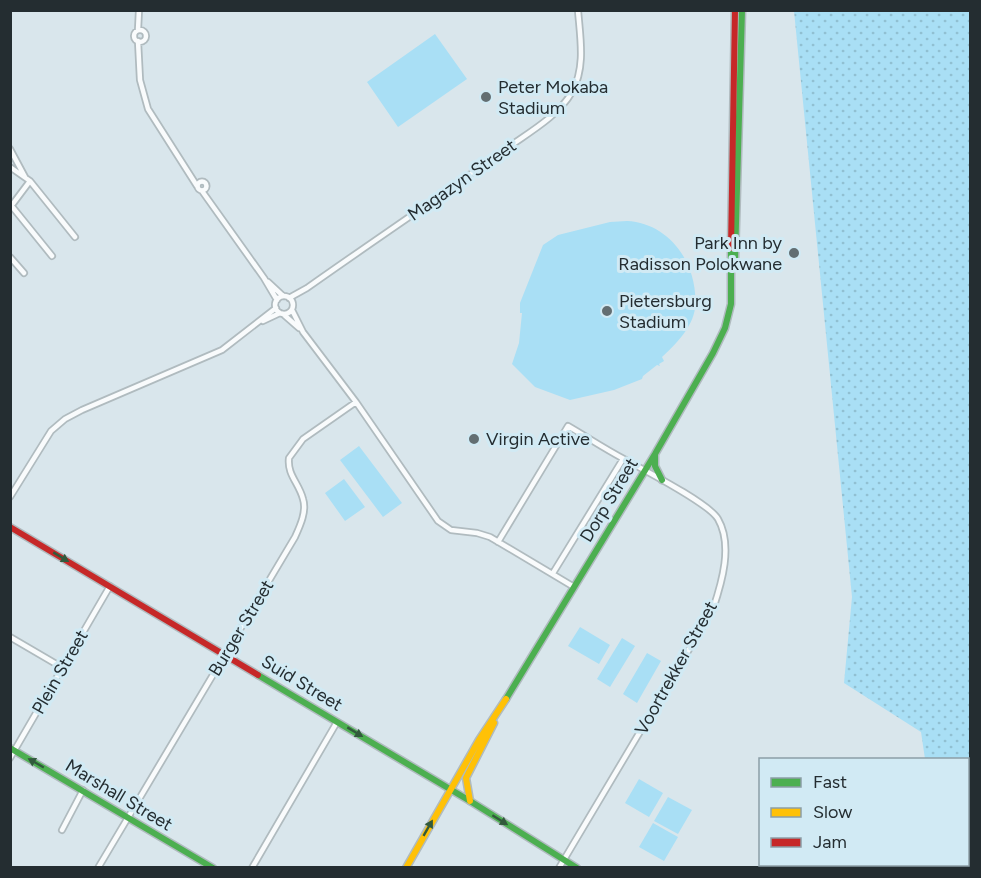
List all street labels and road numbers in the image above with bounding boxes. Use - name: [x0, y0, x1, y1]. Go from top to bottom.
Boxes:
- street label: Magazyn Street: [404, 134, 521, 226]
- street label: Dorp Street: [575, 454, 643, 546]
- street label: Burger Street: [204, 576, 278, 680]
- street label: Voortrekker Street: [630, 597, 722, 739]
- street label: Plein Street: [27, 626, 93, 718]
- street label: Suid Street: [257, 650, 347, 716]
- street label: Marshall Street: [62, 754, 177, 836]

